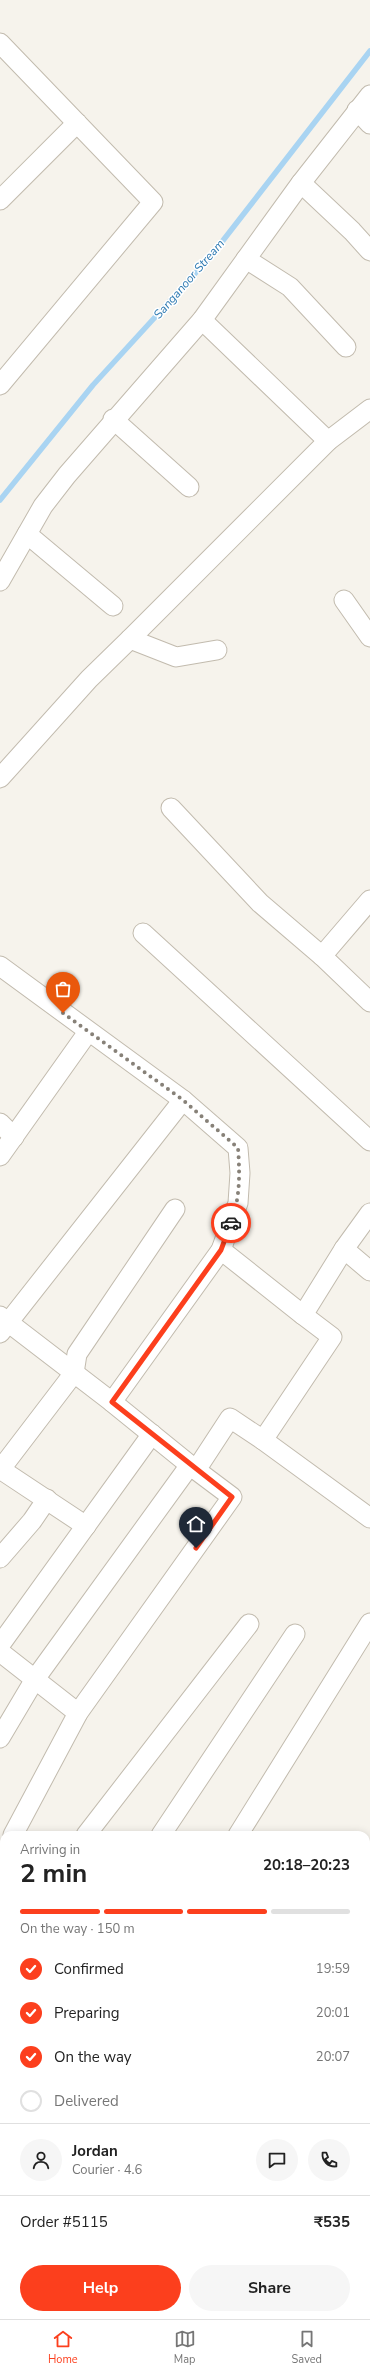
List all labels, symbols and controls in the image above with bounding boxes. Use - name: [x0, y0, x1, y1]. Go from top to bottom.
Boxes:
- water label: Sanganoor Stream: [150, 236, 228, 322]
- pin: [46, 972, 80, 1013]
- icon: bag: [52, 978, 74, 1000]
- courier: [211, 1203, 251, 1243]
- icon: car: [220, 1212, 242, 1234]
- pin: [179, 1507, 213, 1548]
- icon: home: [185, 1513, 207, 1535]
- text: Arriving in: [20, 1841, 80, 1859]
- text: 20:18–20:23: [263, 1855, 350, 1875]
- text: 2 min: [20, 1856, 87, 1891]
- text: On the way · 150 m: [20, 1920, 135, 1938]
- icon: check: [20, 1958, 42, 1980]
- text: Confirmed: [54, 1959, 124, 1979]
- text: 19:59: [316, 1960, 350, 1978]
- icon: check: [20, 2002, 42, 2024]
- text: Preparing: [54, 2003, 119, 2023]
- text: 20:01: [316, 2004, 350, 2022]
- icon: check: [20, 2046, 42, 2068]
- text: On the way: [54, 2047, 132, 2067]
- text: 20:07: [316, 2048, 350, 2066]
- text: Delivered: [54, 2091, 119, 2111]
- button: person: [20, 2139, 62, 2181]
- button: chat: [256, 2139, 298, 2181]
- button: phone: [308, 2139, 350, 2181]
- text: Jordan: [72, 2141, 118, 2161]
- text: Courier · 4.6: [72, 2161, 142, 2179]
- text: Order #5115: [20, 2212, 108, 2232]
- text: ₹535: [314, 2212, 350, 2232]
- button: Help: [20, 2265, 181, 2311]
- button: Share: [189, 2265, 350, 2311]
- tab: Home: [48, 2328, 78, 2367]
- tab: Map: [174, 2328, 196, 2367]
- tab: Saved: [292, 2328, 322, 2367]

